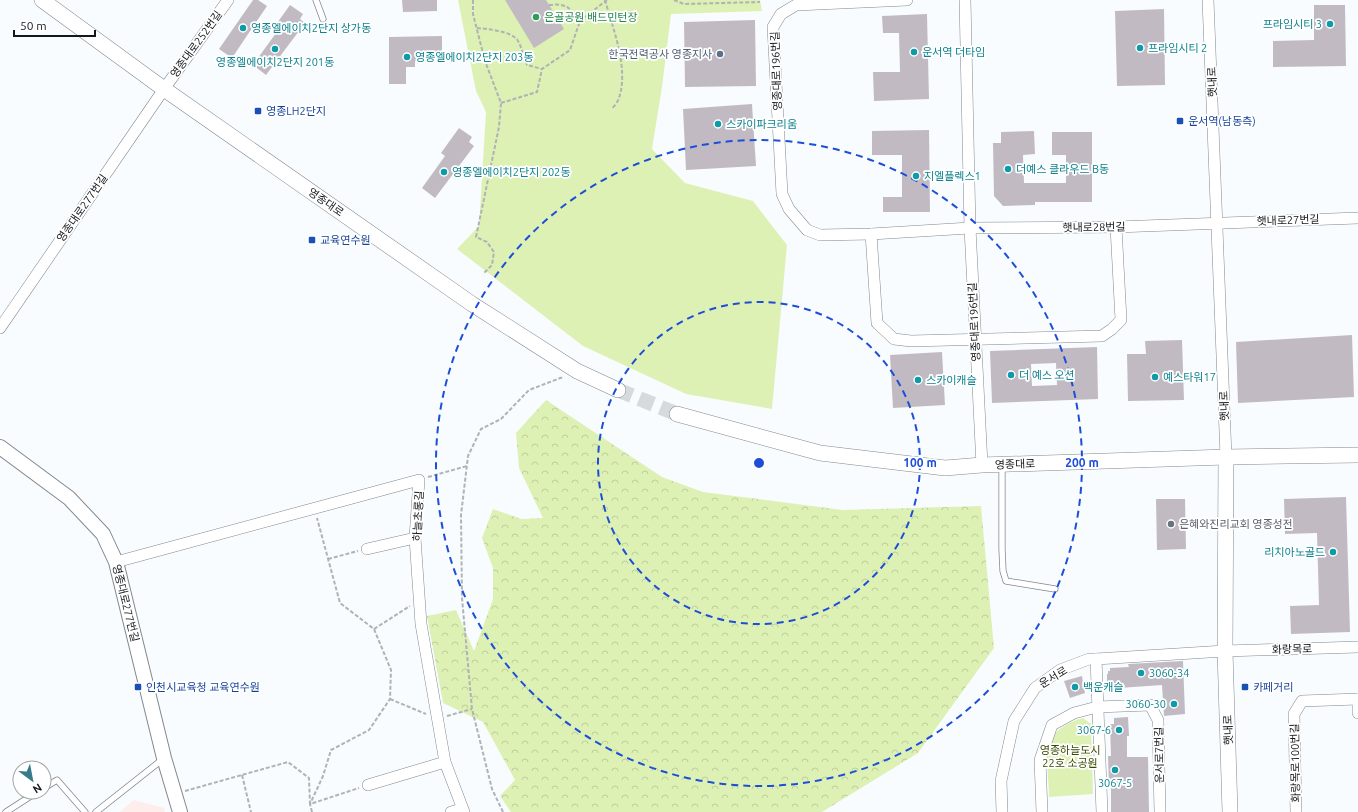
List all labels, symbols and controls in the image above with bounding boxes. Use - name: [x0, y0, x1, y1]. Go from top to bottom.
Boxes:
- street label: 영종대로252번길: [168, 8, 224, 80]
- place label: 은골공원 배드민턴장: [544, 11, 638, 23]
- scale bar: [14, 12, 95, 38]
- marker: 은골공원 배드민턴장: [531, 12, 541, 22]
- place label: 프라임시티 3: [1263, 18, 1322, 30]
- text: 50 m: [20, 19, 47, 32]
- marker: 프라임시티 3: [1325, 19, 1335, 29]
- place label: 영종엘에이치2단지 상가동: [251, 22, 371, 34]
- marker: 영종엘에이치2단지 상가동: [238, 23, 248, 33]
- street label: 영종대로196번길: [769, 31, 783, 111]
- place label: 프라임시티 2: [1148, 42, 1207, 54]
- marker: 프라임시티 2: [1135, 43, 1145, 53]
- marker: 영종엘에이치2단지 201동: [270, 44, 280, 54]
- place label: 운서역 더타임: [922, 46, 985, 58]
- marker: 운서역 더타임: [909, 47, 919, 57]
- place label: 한국전력공사 영종지사: [608, 48, 712, 60]
- marker: 한국전력공사 영종지사: [715, 49, 725, 59]
- place label: 영종엘에이치2단지 203동: [415, 51, 533, 63]
- marker: 영종엘에이치2단지 203동: [402, 52, 412, 62]
- place label: 영종엘에이치2단지 201동: [216, 56, 334, 68]
- street label: 햇내로: [1205, 67, 1219, 97]
- place label: 영종LH2단지: [266, 105, 326, 117]
- marker: 영종LH2단지: [253, 106, 263, 116]
- place label: 운서역(남동측): [1188, 115, 1256, 128]
- marker: 운서역(남동측): [1175, 116, 1185, 126]
- place label: 스카이파크리움: [726, 118, 797, 130]
- marker: 스카이파크리움: [713, 119, 723, 129]
- place label: 더예스 클라우드 B동: [1016, 163, 1109, 175]
- marker: 더예스 클라우드 B동: [1003, 164, 1013, 174]
- place label: 영종엘에이치2단지 202동: [452, 166, 570, 178]
- marker: 영종엘에이치2단지 202동: [439, 167, 449, 177]
- place label: 지엘플렉스1: [924, 170, 981, 182]
- marker: 지엘플렉스1: [911, 171, 921, 181]
- street label: 영종대로277번길: [54, 172, 110, 244]
- street label: 영종대로: [306, 185, 346, 219]
- street label: 햇내로27번길: [1256, 213, 1320, 227]
- street label: 햇내로28번길: [1062, 220, 1126, 234]
- place label: 교육연수원: [320, 234, 371, 246]
- marker: 교육연수원: [307, 235, 317, 245]
- street label: 영종대로196번길: [966, 282, 982, 362]
- place label: 더 예스 오션: [1019, 369, 1075, 381]
- marker: 더 예스 오션: [1006, 370, 1016, 380]
- place label: 예스타워17: [1163, 371, 1216, 383]
- marker: 예스타워17: [1150, 372, 1160, 382]
- place label: 스카이캐슬: [926, 374, 977, 386]
- marker: 스카이캐슬: [913, 375, 923, 385]
- street label: 햇내로: [1217, 391, 1231, 421]
- centre of rings: [752, 456, 766, 470]
- text: 100 m: [903, 456, 937, 469]
- text: 200 m: [1065, 456, 1099, 469]
- street label: 영종대로: [995, 457, 1035, 471]
- street label: 하늘초롱길: [411, 490, 425, 542]
- place label: 은혜와진리교회 영종성전: [1179, 518, 1293, 530]
- marker: 은혜와진리교회 영종성전: [1166, 519, 1176, 529]
- place label: 리치아노골드: [1264, 546, 1325, 558]
- marker: 리치아노골드: [1328, 547, 1338, 557]
- street label: 영종대로277번길: [111, 563, 141, 643]
- street label: 화랑목로: [1272, 642, 1312, 656]
- street label: 운서로: [1037, 664, 1069, 690]
- place label: 3060-34: [1149, 667, 1189, 679]
- marker: 3060-34: [1136, 668, 1146, 678]
- place label: 인천시교육청 교육연수원: [146, 681, 260, 693]
- place label: 백운캐슬: [1083, 681, 1123, 693]
- place label: 카페거리: [1253, 681, 1293, 693]
- marker: 인천시교육청 교육연수원: [133, 682, 143, 692]
- marker: 백운캐슬: [1070, 682, 1080, 692]
- marker: 카페거리: [1240, 682, 1250, 692]
- place label: 3060-30: [1126, 698, 1166, 710]
- marker: 3060-30: [1169, 699, 1179, 709]
- street label: 햇내로: [1221, 715, 1235, 745]
- street label: 화랑목로100번길: [1288, 723, 1302, 803]
- place label: 3067-6: [1077, 724, 1111, 736]
- marker: 3067-6: [1114, 725, 1124, 735]
- street label: 운서로7번길: [1153, 726, 1165, 784]
- park label: 영종하늘도시 22호 소공원: [1040, 744, 1100, 769]
- north arrow: [12, 760, 52, 800]
- marker: 3067-5: [1110, 765, 1120, 775]
- place label: 3067-5: [1098, 777, 1132, 789]
- text: N: [31, 781, 44, 796]

